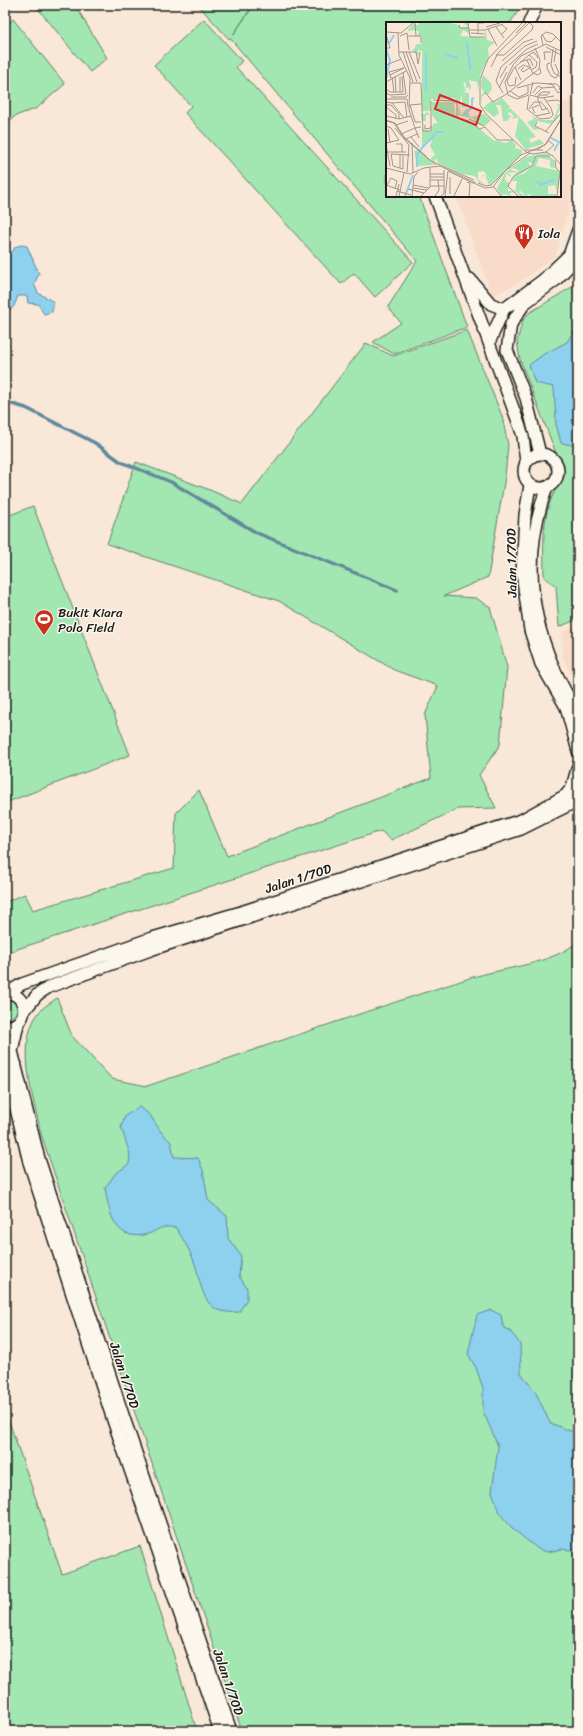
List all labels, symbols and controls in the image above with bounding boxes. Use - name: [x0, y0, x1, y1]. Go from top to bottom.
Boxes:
- inset map: [386, 22, 561, 197]
- restaurant icon: Iola: [513, 222, 535, 250]
- place label: Iola: [537, 222, 560, 245]
- street label: Jalan 1/70D: [499, 528, 524, 599]
- place label: Bukit Kiara Polo Field: [58, 601, 123, 639]
- sports icon: Bukit Kiara Polo Field: [33, 608, 55, 636]
- street label: Jalan 1/70D: [261, 857, 335, 900]
- street label: Jalan 1/70D: [103, 1338, 146, 1412]
- street label: Jalan 1/70D: [206, 1645, 251, 1719]

